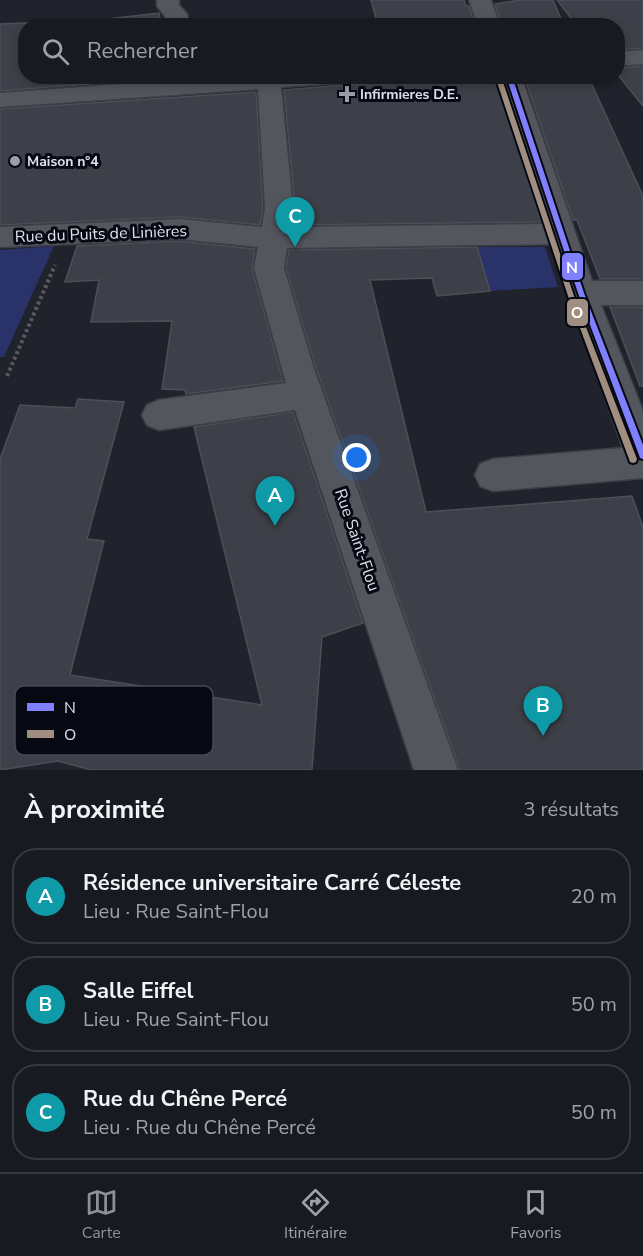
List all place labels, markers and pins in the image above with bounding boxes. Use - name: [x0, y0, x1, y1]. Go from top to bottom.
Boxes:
- marker: Infirmieres D.E.: [338, 85, 356, 103]
- place label: Infirmieres D.E.: [360, 85, 459, 104]
- place label: Maison n°4: [27, 152, 99, 171]
- marker: Maison n°4: [8, 154, 22, 168]
- pin: C: [276, 198, 314, 247]
- pin: A: [256, 476, 294, 526]
- pin: B: [524, 686, 562, 736]

